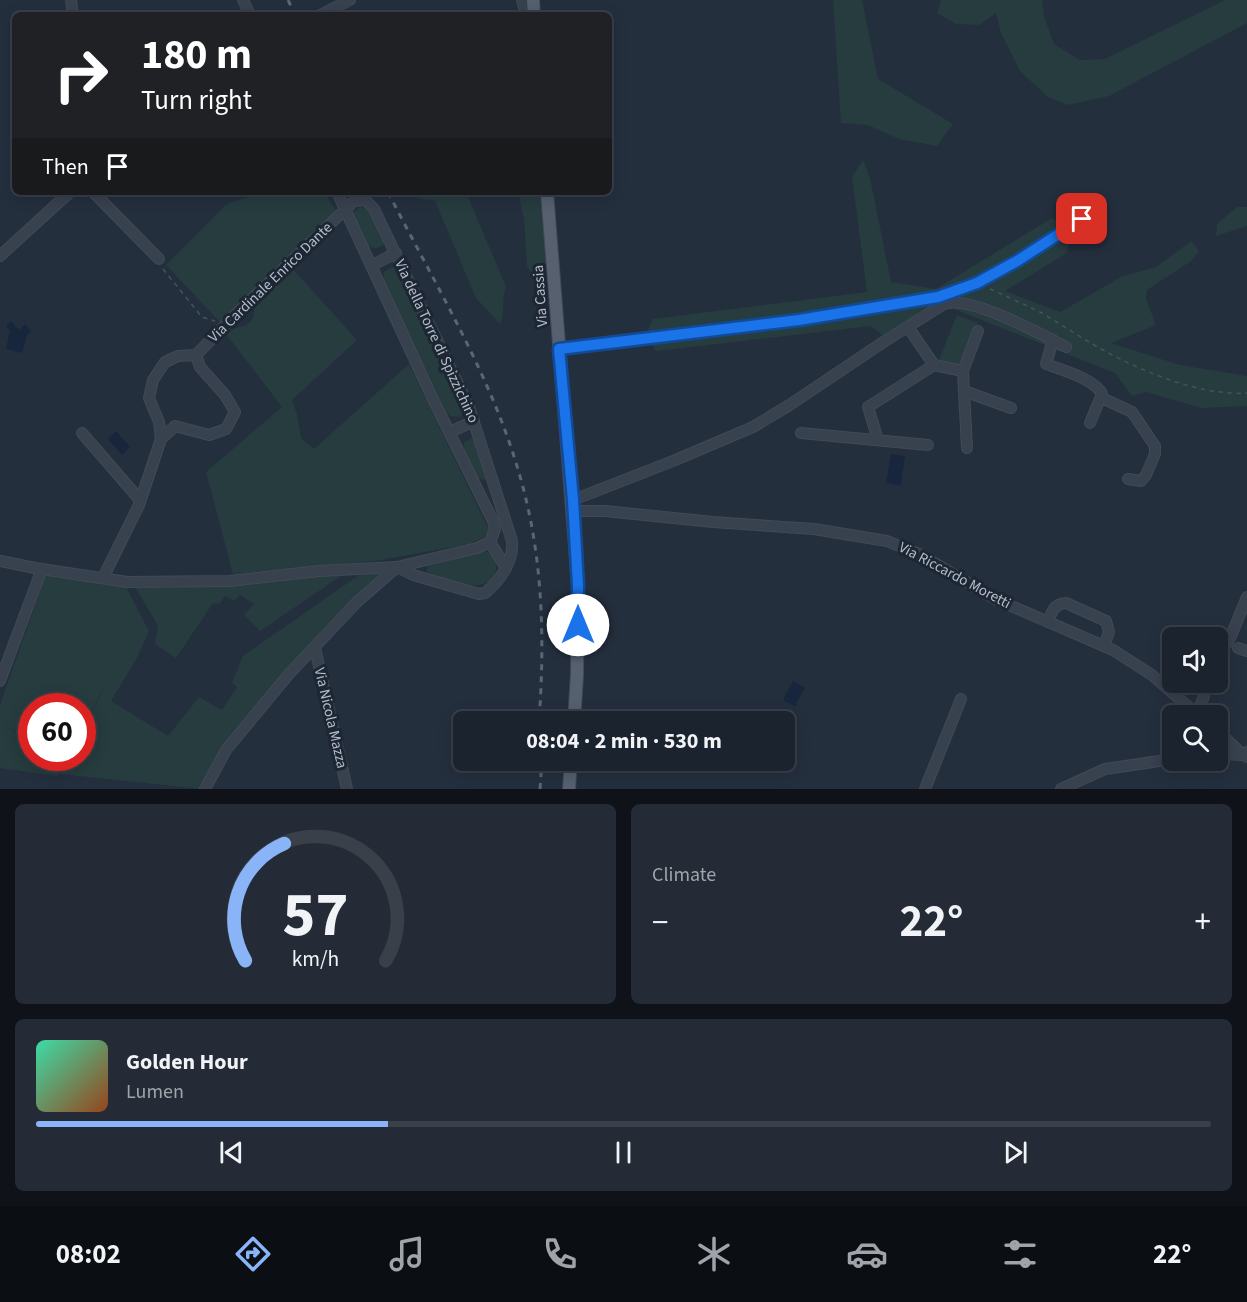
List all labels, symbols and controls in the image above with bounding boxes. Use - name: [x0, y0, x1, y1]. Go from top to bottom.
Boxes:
- text: 180 m: [141, 25, 252, 85]
- icon: right: [42, 36, 120, 114]
- text: Turn right: [141, 81, 252, 120]
- icon: arrive: [101, 150, 134, 183]
- text: Then: [42, 151, 89, 183]
- pin: [1056, 193, 1107, 244]
- icon: arrive: [1065, 202, 1098, 235]
- street label: Via Cardinale Enrico Dante: [204, 217, 337, 347]
- street label: Via della Torre di Spizzichino: [389, 256, 484, 426]
- street label: Via Cassia: [528, 264, 553, 328]
- street label: Via Riccardo Moretti: [895, 537, 1015, 614]
- position arrow: [546, 593, 610, 657]
- map controls: [1162, 627, 1228, 771]
- button: sound: [1162, 627, 1228, 693]
- street label: Via Nicola Mazza: [309, 666, 352, 771]
- speed limit sign: 60: [18, 693, 96, 771]
- button: search: [1162, 705, 1228, 771]
- text: 08:04 · 2 min · 530 m: [526, 725, 722, 757]
- text: Climate: [652, 861, 716, 889]
- text: 57: [283, 871, 348, 960]
- text: 22°: [900, 890, 963, 954]
- text: −: [652, 899, 668, 946]
- text: +: [1195, 899, 1211, 946]
- text: km/h: [292, 944, 339, 975]
- text: Golden Hour: [126, 1046, 248, 1078]
- text: Lumen: [126, 1078, 184, 1106]
- icon: previous: [215, 1136, 248, 1169]
- icon: pause: [607, 1136, 640, 1169]
- icon: next: [999, 1136, 1032, 1169]
- icon: directions: [232, 1233, 274, 1275]
- icon: music: [386, 1233, 428, 1275]
- icon: phone: [539, 1233, 581, 1275]
- icon: climate: [693, 1233, 735, 1275]
- icon: car: [846, 1233, 888, 1275]
- icon: filters: [999, 1233, 1041, 1275]
- text: 08:02: [56, 1235, 121, 1274]
- text: 22°: [1153, 1235, 1191, 1274]

